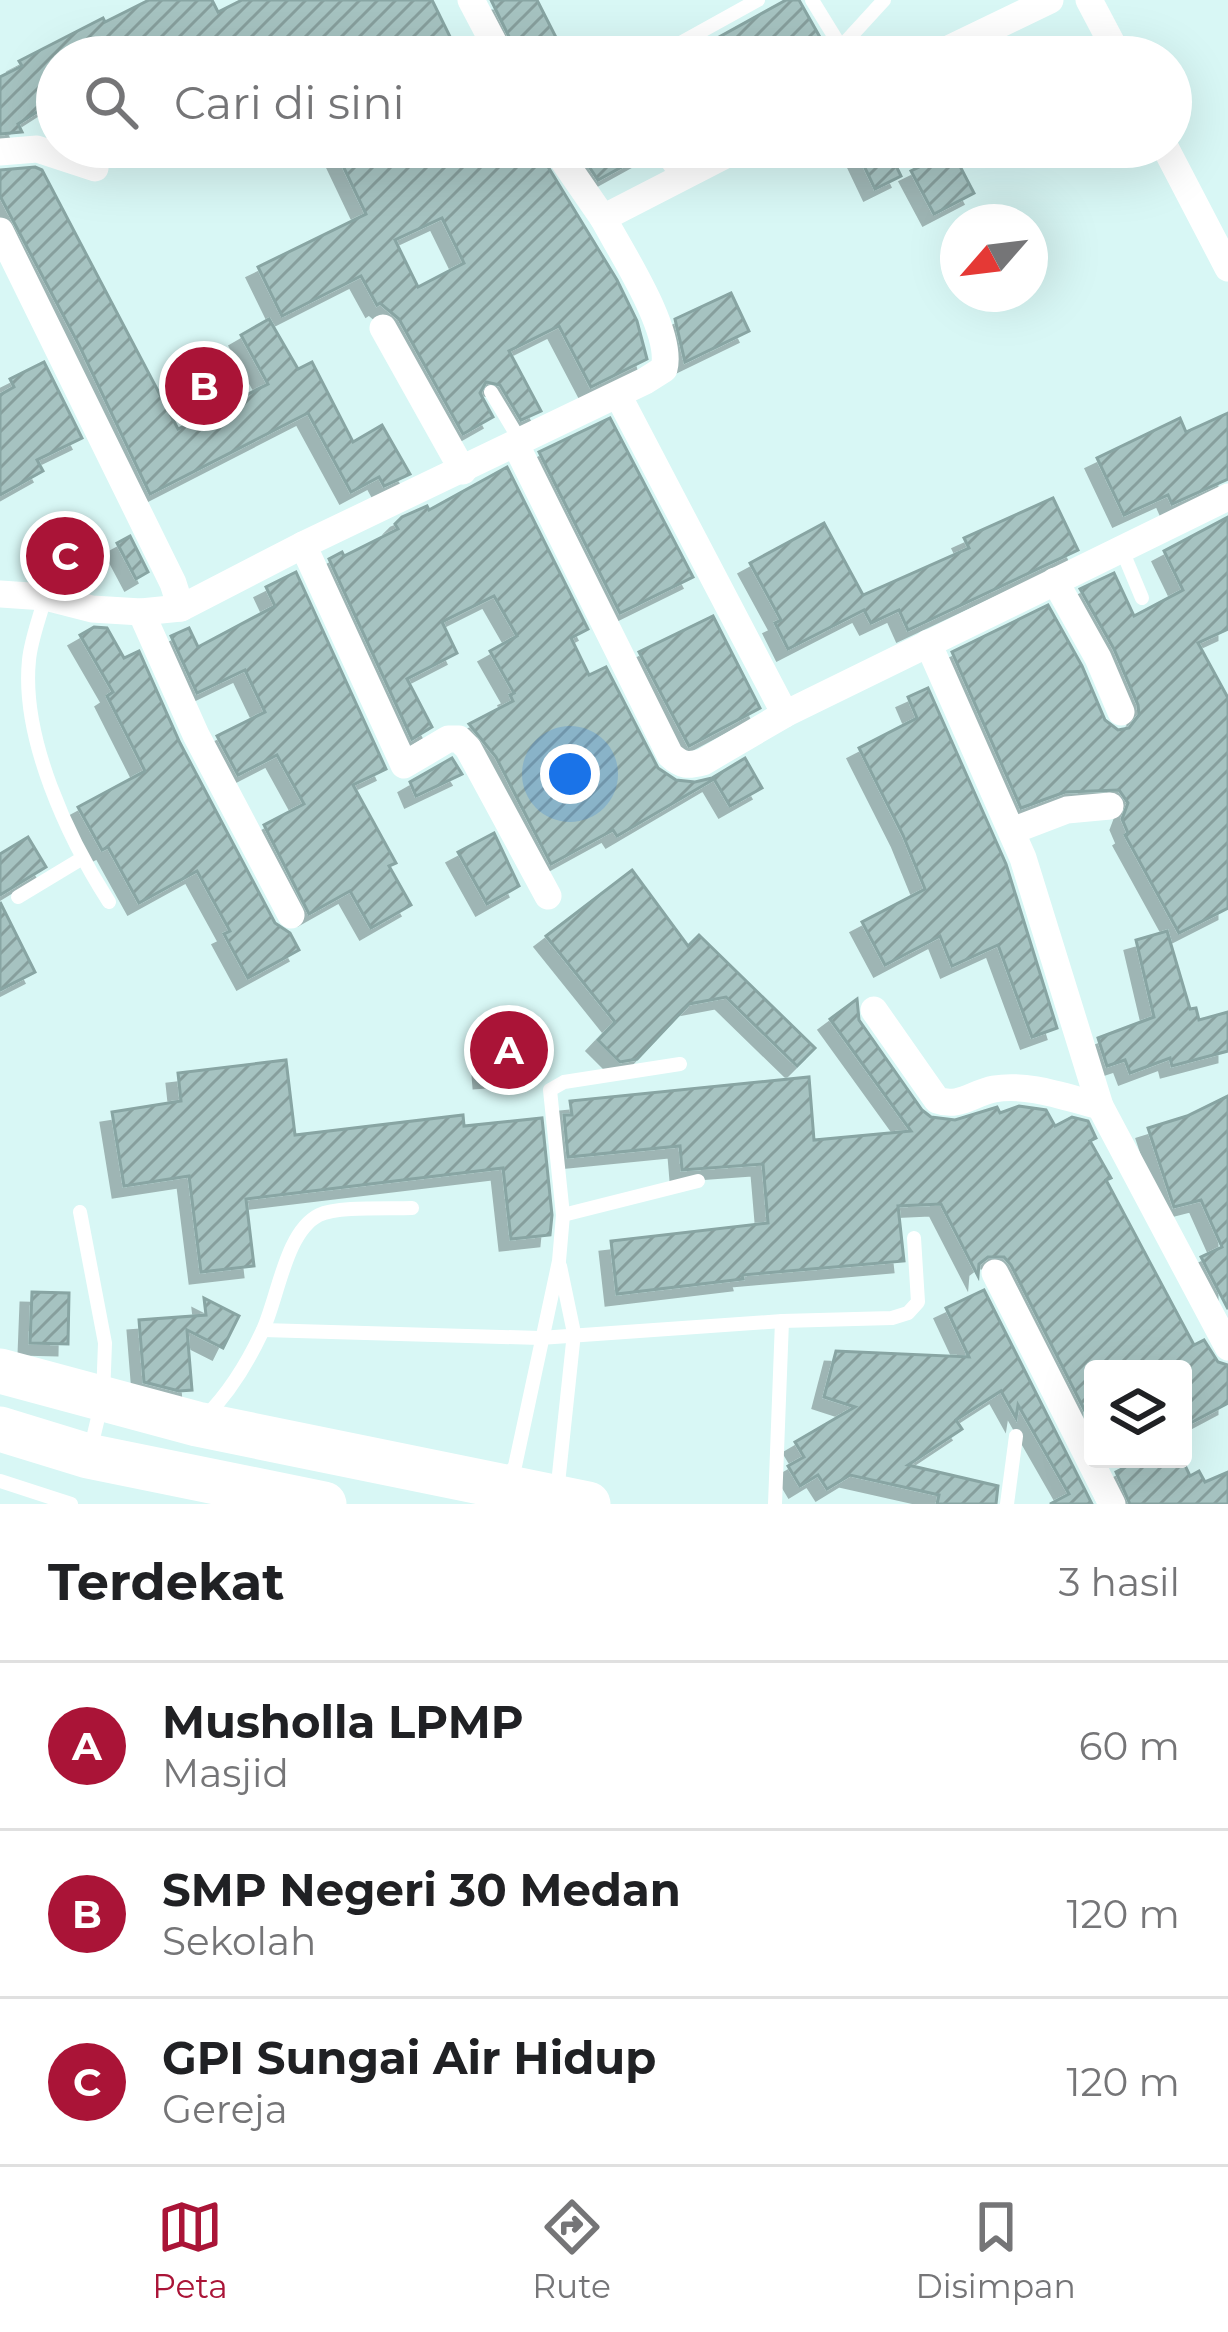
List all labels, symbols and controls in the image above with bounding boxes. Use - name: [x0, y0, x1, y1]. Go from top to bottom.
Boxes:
- search box: [36, 36, 1192, 168]
- icon: search: [78, 69, 144, 135]
- text: Cari di sini: [174, 75, 405, 130]
- north arrow: [940, 204, 1048, 312]
- pin: B: [165, 341, 243, 431]
- pin: C: [26, 511, 104, 601]
- your location: [540, 744, 600, 804]
- pin: A: [470, 1005, 548, 1095]
- map controls: [1084, 1360, 1192, 1468]
- button: layers: [1084, 1360, 1192, 1468]
- text: Terdekat: [48, 1551, 284, 1613]
- text: 3 hasil: [1058, 1558, 1180, 1606]
- text: Musholla LPMP: [162, 1694, 524, 1749]
- text: A: [72, 1722, 102, 1770]
- text: 60 m: [1079, 1722, 1180, 1770]
- text: Masjid: [162, 1749, 289, 1797]
- text: SMP Negeri 30 Medan: [162, 1862, 681, 1917]
- text: B: [72, 1890, 102, 1938]
- text: 120 m: [1066, 1890, 1180, 1938]
- text: Sekolah: [162, 1917, 316, 1965]
- text: GPI Sungai Air Hidup: [162, 2030, 656, 2085]
- text: C: [73, 2058, 101, 2106]
- text: 120 m: [1066, 2058, 1180, 2106]
- text: Gereja: [162, 2085, 288, 2133]
- tab: Peta: [152, 2194, 228, 2306]
- tab: Rute: [532, 2194, 611, 2306]
- tab: Disimpan: [916, 2194, 1076, 2306]

